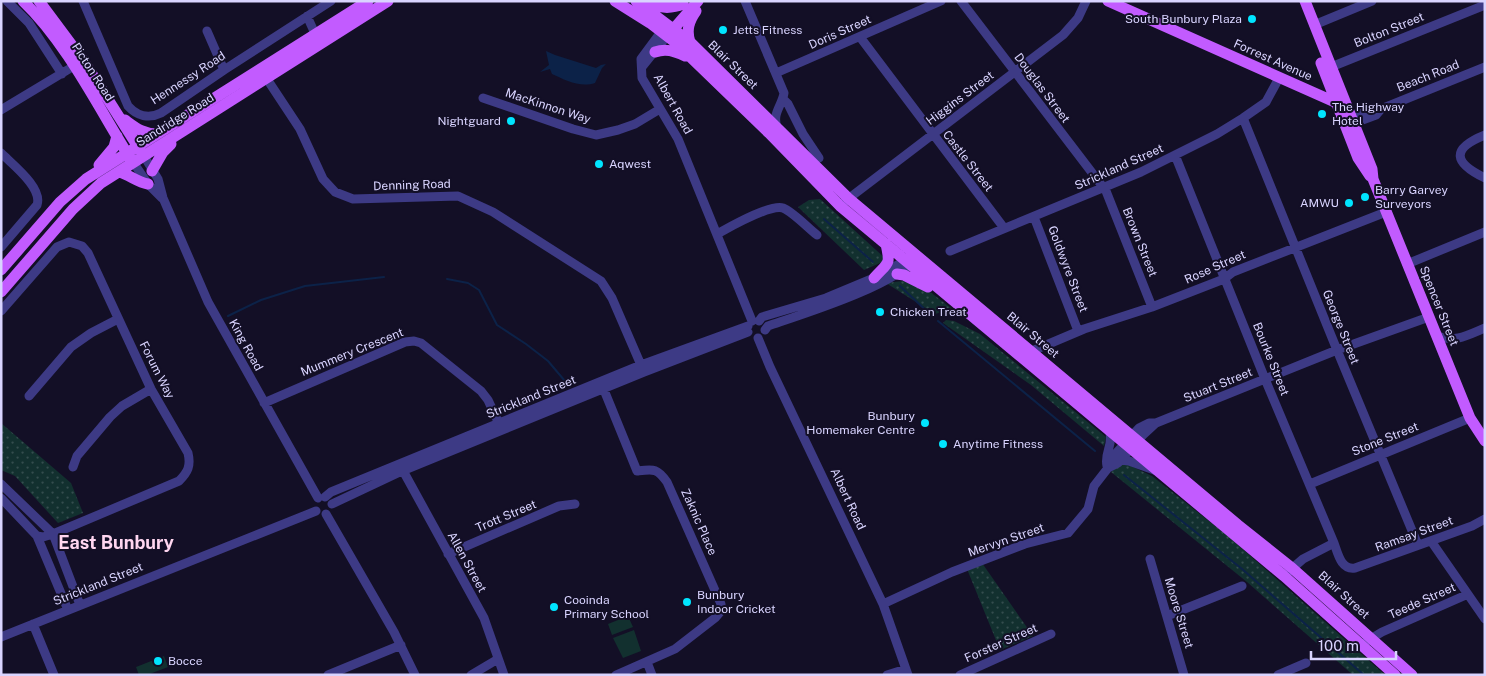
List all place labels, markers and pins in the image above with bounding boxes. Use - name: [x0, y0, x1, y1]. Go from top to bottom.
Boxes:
- place label: South Bunbury Plaza: [1125, 12, 1242, 26]
- marker: South Bunbury Plaza: [1246, 13, 1258, 25]
- place label: Jetts Fitness: [733, 23, 802, 37]
- marker: Jetts Fitness: [717, 24, 729, 36]
- place label: The Highway Hotel: [1332, 100, 1405, 128]
- marker: The Highway Hotel: [1316, 108, 1328, 120]
- place label: Nightguard: [437, 114, 501, 128]
- marker: Nightguard: [505, 115, 517, 127]
- place label: Aqwest: [609, 157, 651, 171]
- marker: Aqwest: [593, 158, 605, 170]
- place label: Barry Garvey Surveyors: [1375, 183, 1448, 211]
- marker: Barry Garvey Surveyors: [1359, 191, 1371, 203]
- place label: AMWU: [1300, 196, 1339, 210]
- marker: AMWU: [1343, 197, 1355, 209]
- place label: Chicken Treat: [890, 305, 967, 319]
- marker: Chicken Treat: [874, 306, 886, 318]
- place label: Bunbury Homemaker Centre: [806, 409, 916, 437]
- marker: Bunbury Homemaker Centre: [919, 417, 931, 429]
- place label: Anytime Fitness: [953, 437, 1043, 451]
- marker: Anytime Fitness: [937, 438, 949, 450]
- place label: Bunbury Indoor Cricket: [697, 588, 776, 616]
- place label: Cooinda Primary School: [564, 593, 649, 621]
- marker: Bunbury Indoor Cricket: [681, 596, 693, 608]
- marker: Cooinda Primary School: [548, 601, 560, 613]
- place label: Bocce: [168, 654, 203, 668]
- marker: Bocce: [152, 655, 164, 667]

